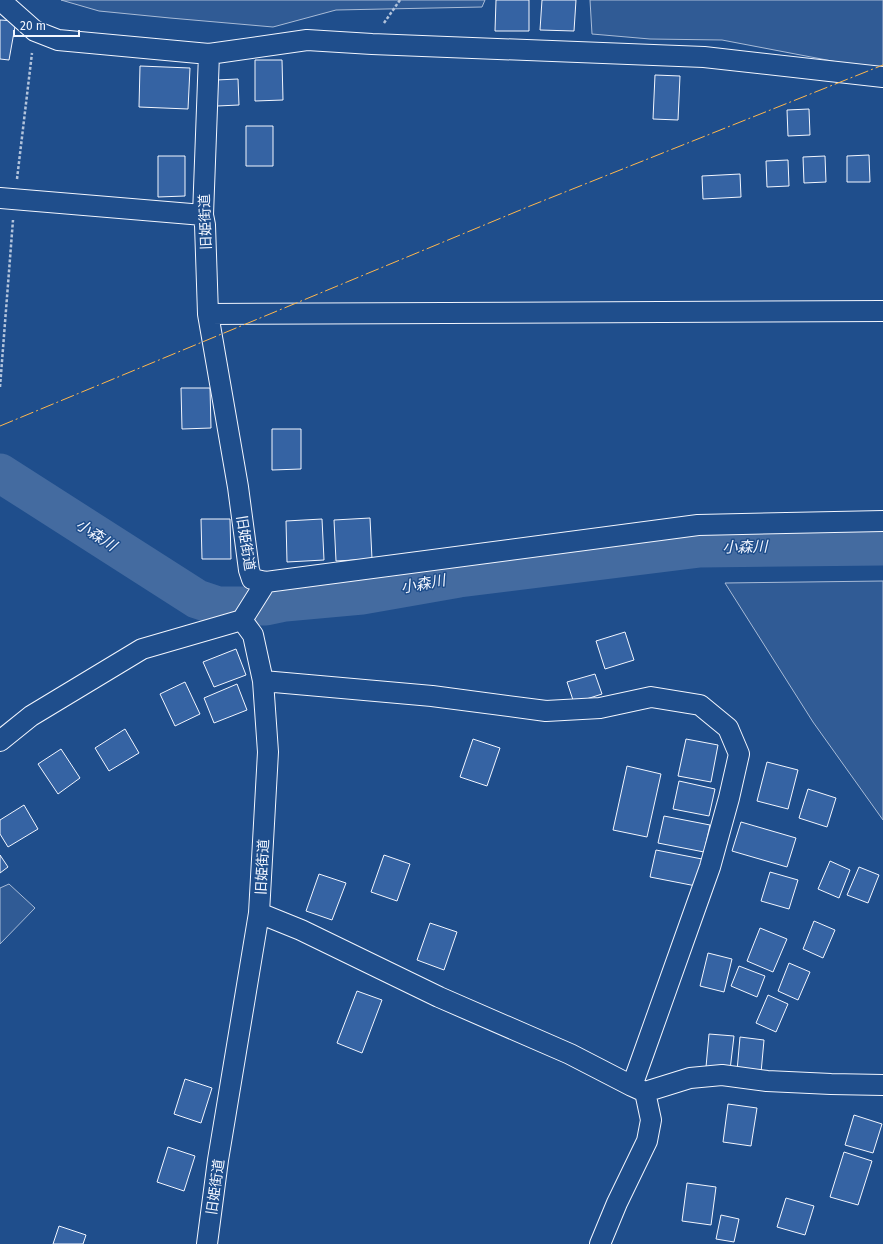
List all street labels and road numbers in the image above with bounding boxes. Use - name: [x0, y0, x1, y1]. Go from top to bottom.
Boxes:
- street label: 旧姫街道: [196, 194, 215, 250]
- street label: 旧姫街道: [233, 514, 258, 572]
- street label: 旧姫街道: [253, 839, 272, 895]
- street label: 旧姫街道: [203, 1158, 228, 1216]

